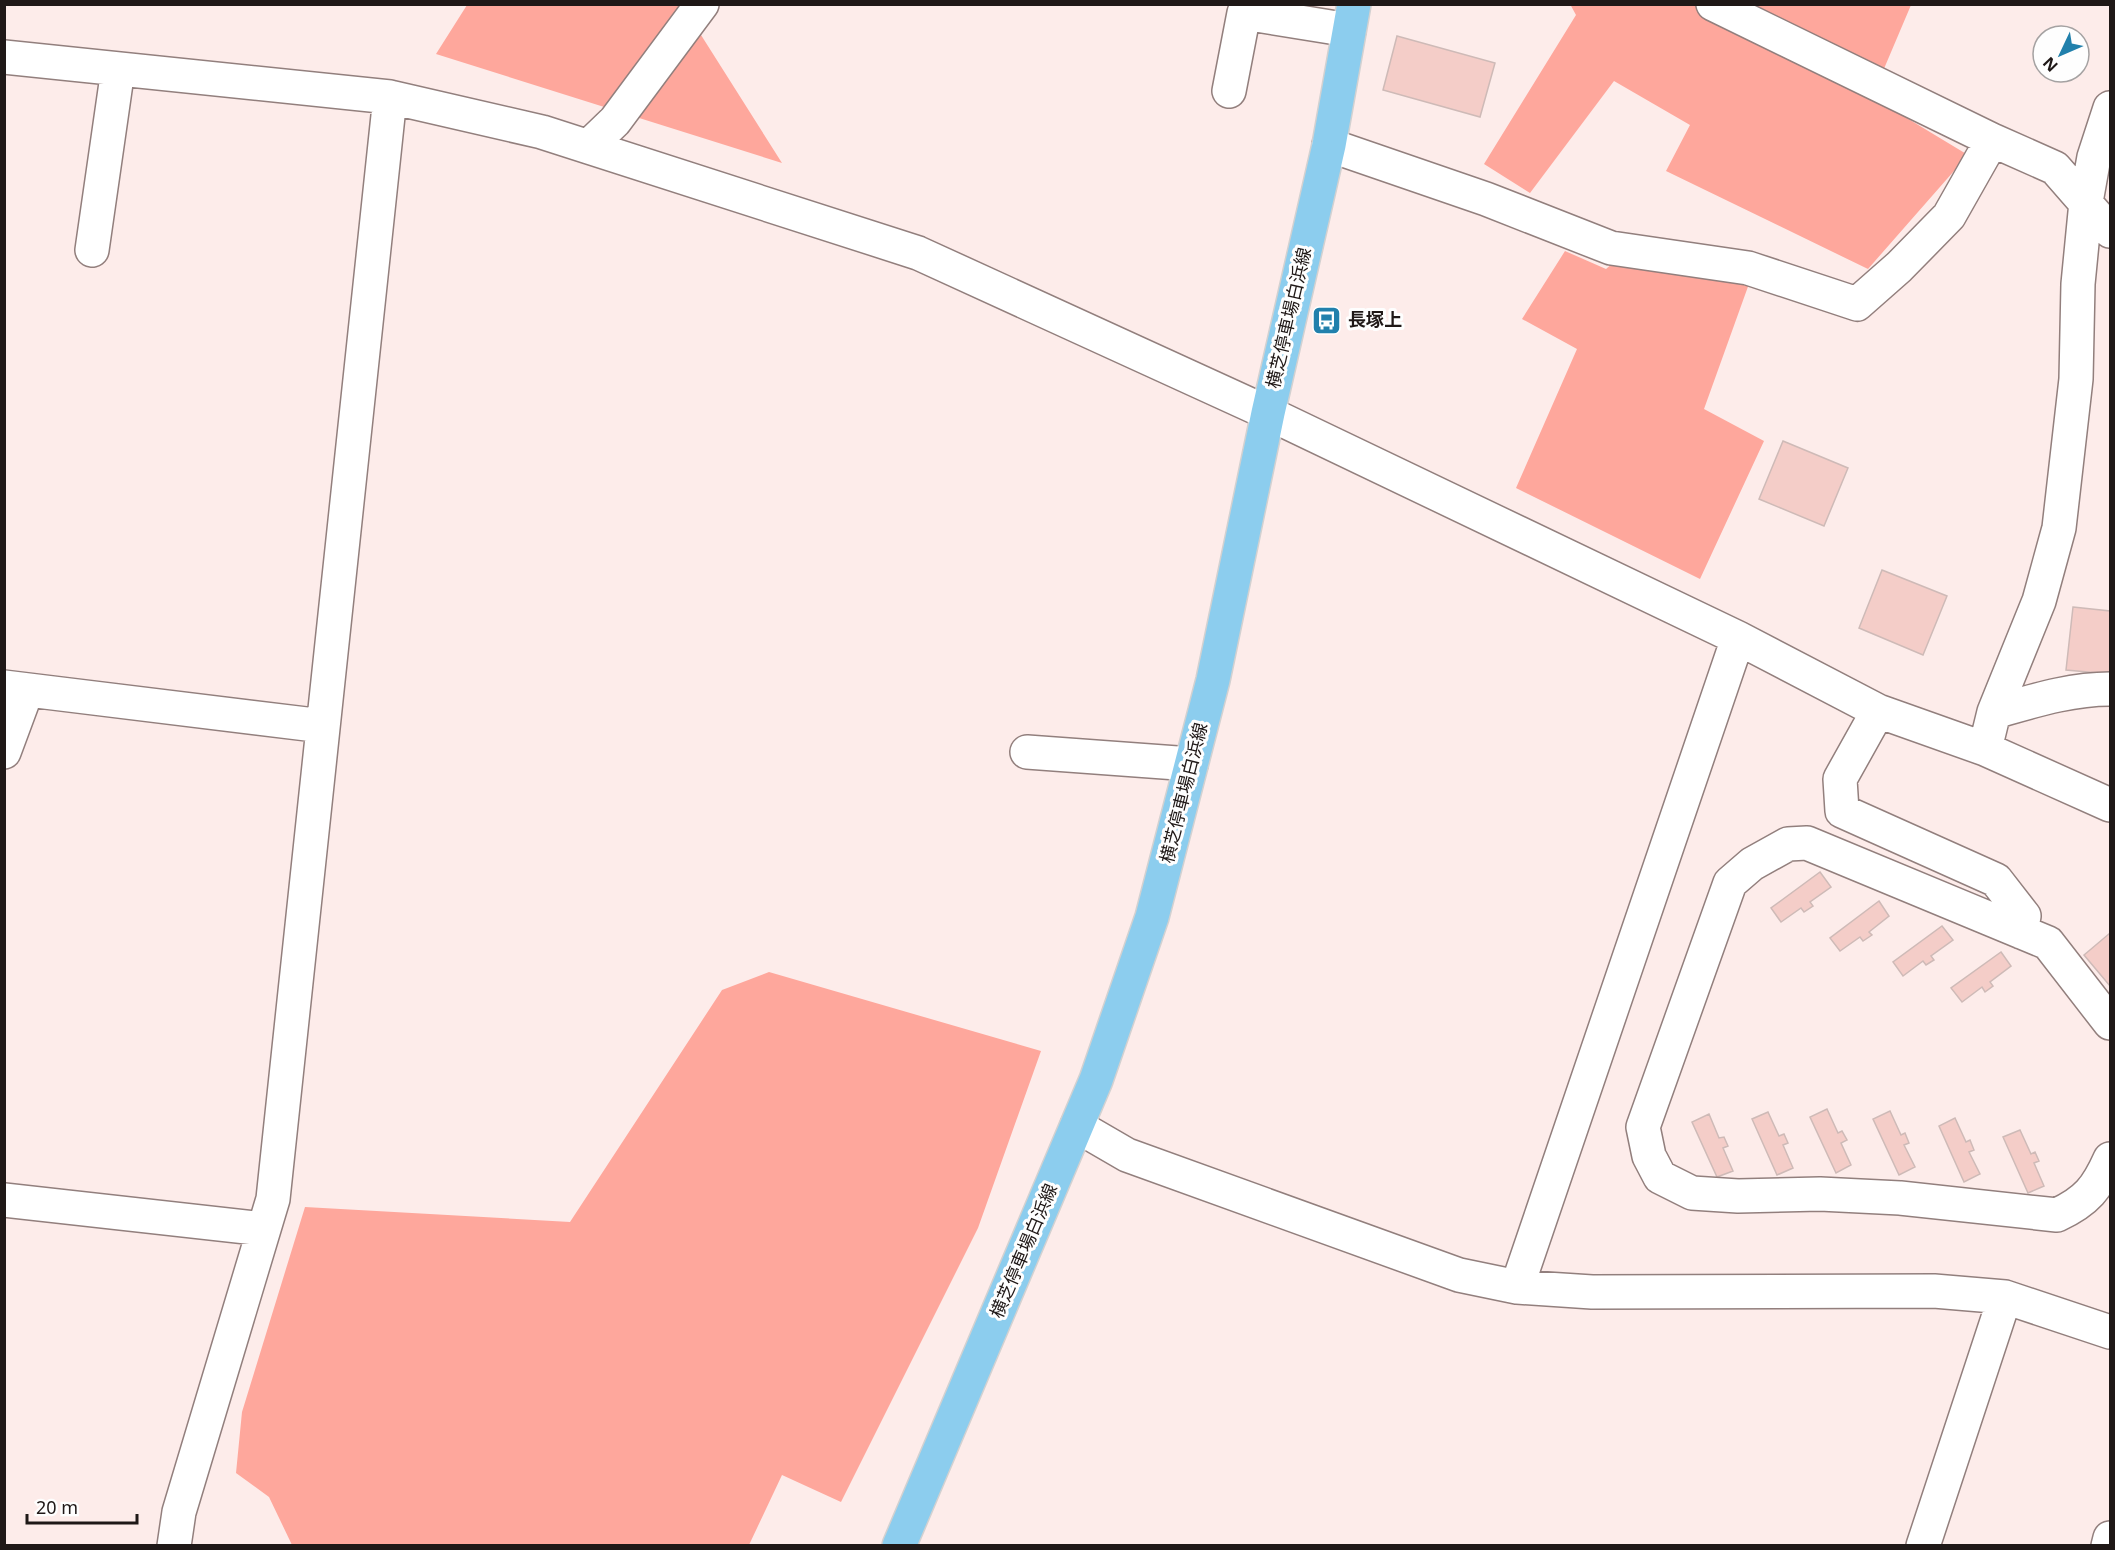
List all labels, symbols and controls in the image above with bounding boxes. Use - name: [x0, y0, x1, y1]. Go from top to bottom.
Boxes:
- north arrow: [2031, 24, 2091, 84]
- text: N: [2038, 52, 2063, 77]
- street label: 横芝停車場白浜線: [1260, 245, 1316, 391]
- bus stop icon: 長塚上: [1311, 304, 1343, 336]
- place label: 長塚上: [1348, 307, 1402, 331]
- street label: 横芝停車場白浜線: [1154, 720, 1212, 866]
- street label: 横芝停車場白浜線: [984, 1180, 1062, 1322]
- scale bar: [27, 1487, 136, 1525]
- text: 20 m: [36, 1495, 78, 1519]

